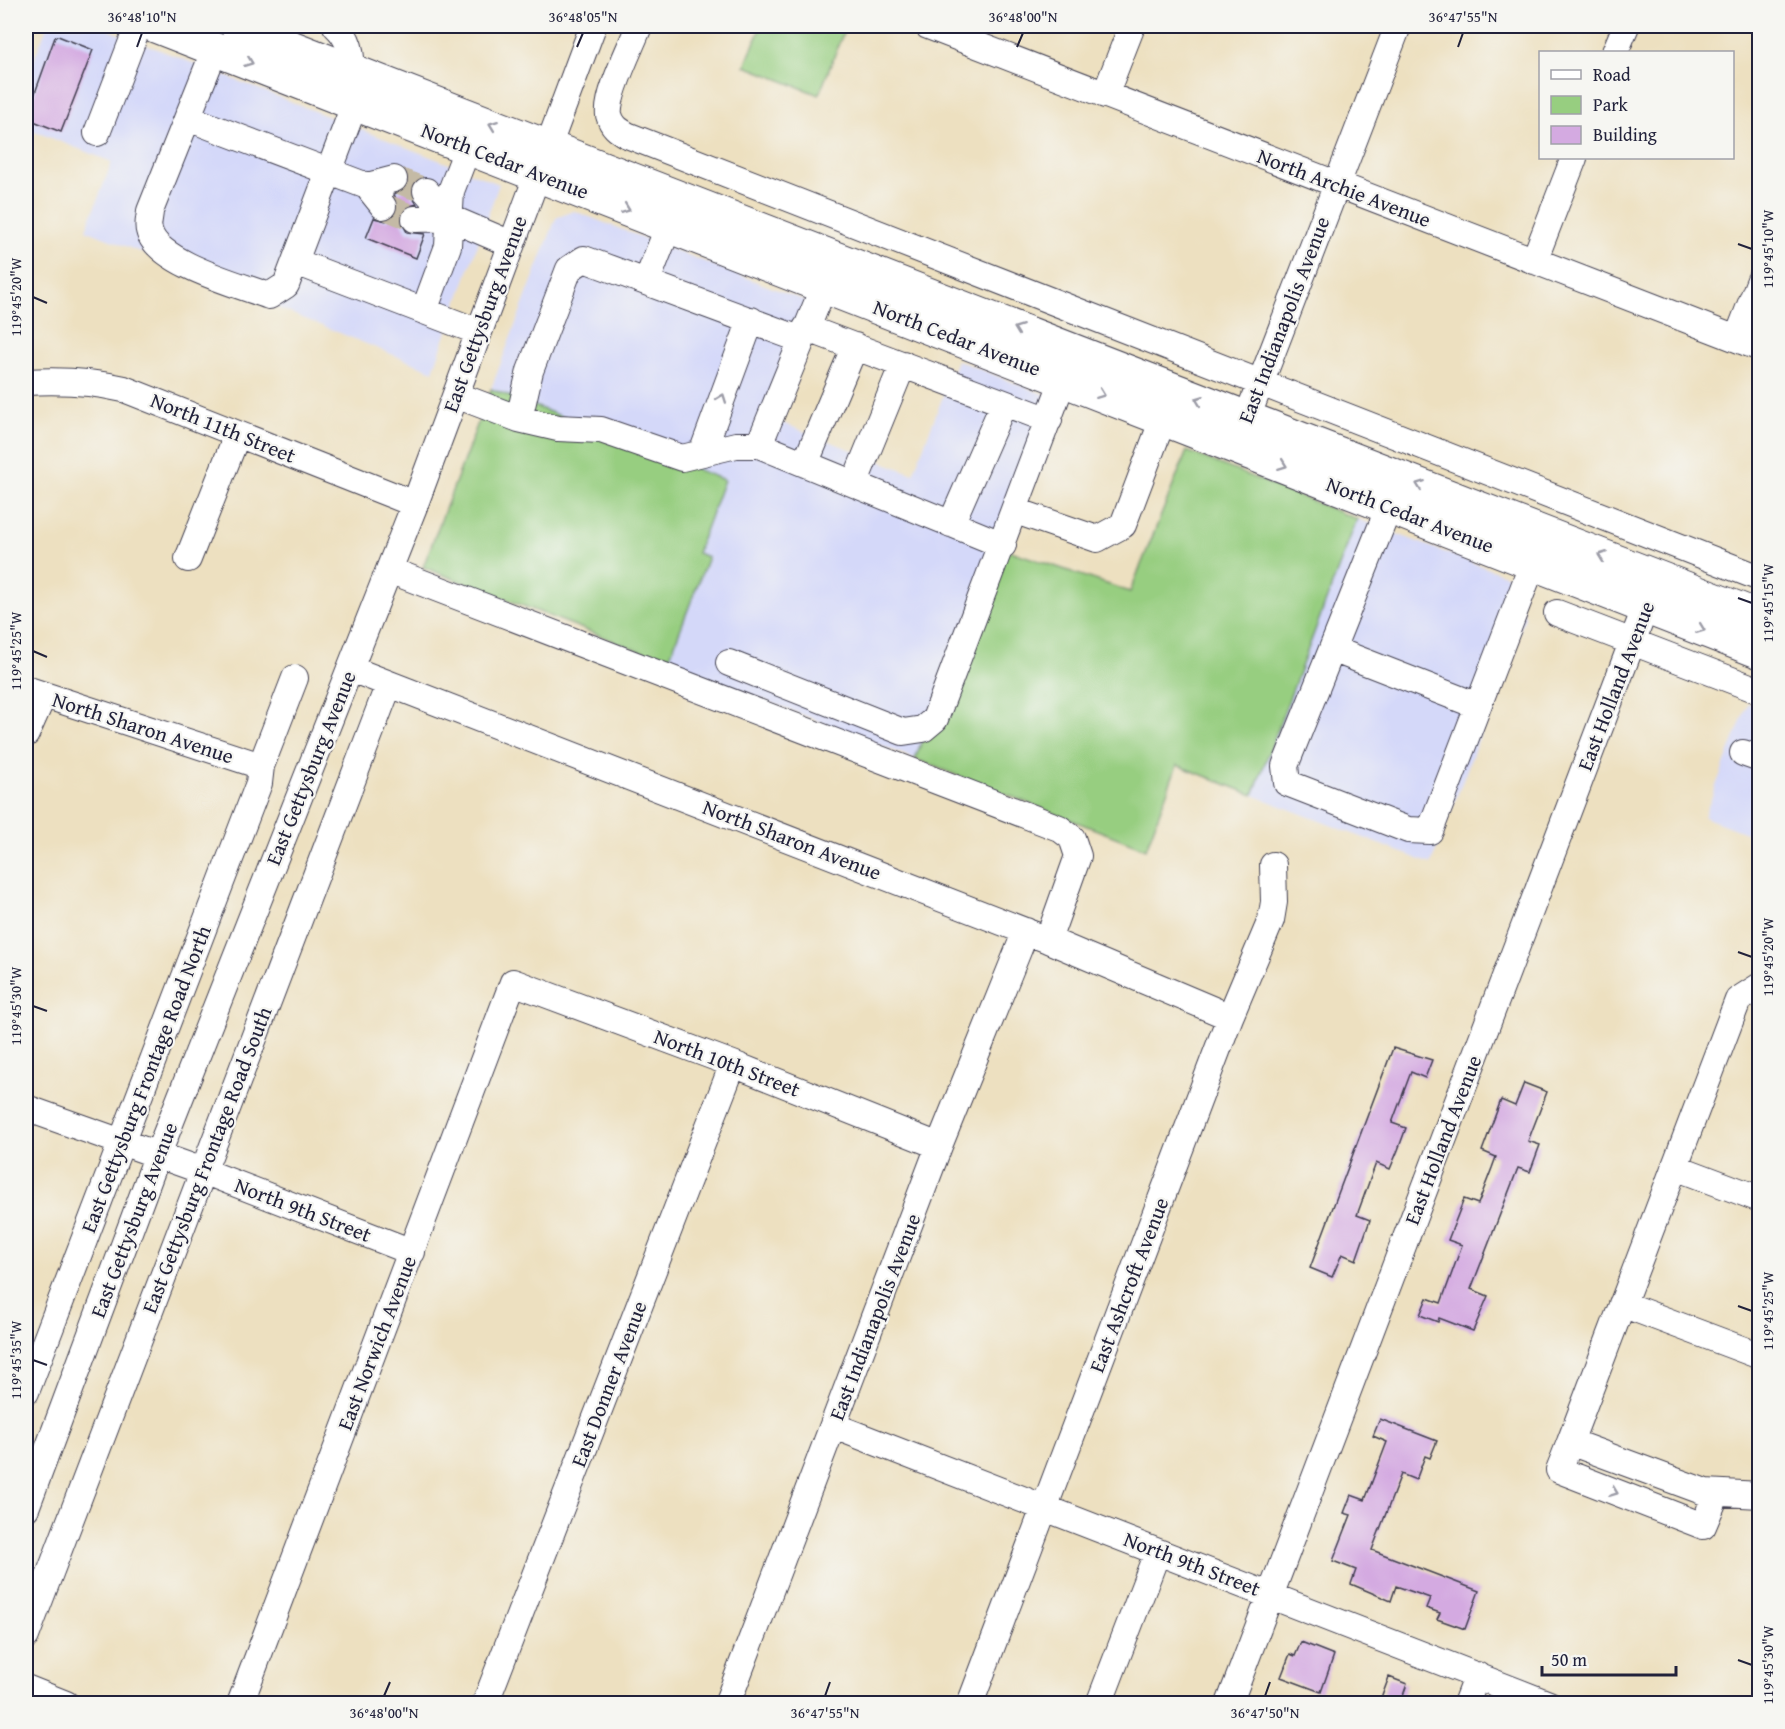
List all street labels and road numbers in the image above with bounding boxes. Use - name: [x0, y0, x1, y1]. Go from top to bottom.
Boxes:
- street label: North Cedar Avenue: [417, 114, 594, 207]
- street label: North Archie Avenue: [1253, 140, 1436, 235]
- street label: East Gettysburg Avenue: [435, 211, 535, 417]
- street label: East Indianapolis Avenue: [1230, 212, 1337, 428]
- street label: North Cedar Avenue: [869, 291, 1046, 384]
- street label: North 11th Street: [146, 384, 301, 471]
- street label: North Cedar Avenue: [1322, 468, 1499, 561]
- street label: East Holland Avenue: [1569, 596, 1662, 775]
- street label: East Gettysburg Avenue: [257, 666, 364, 870]
- street label: North Sharon Avenue: [49, 684, 238, 771]
- street label: North Sharon Avenue: [698, 791, 886, 888]
- street label: East Gettysburg Frontage Road North: [72, 920, 219, 1237]
- street label: East Gettysburg Frontage Road South: [134, 1002, 280, 1318]
- street label: North 10th Street: [650, 1020, 805, 1105]
- street label: East Holland Avenue: [1396, 1050, 1489, 1229]
- street label: East Gettysburg Avenue: [82, 1117, 185, 1322]
- street label: North 9th Street: [230, 1169, 376, 1250]
- street label: East Ashcroft Avenue: [1081, 1193, 1176, 1377]
- street label: East Indianapolis Avenue: [821, 1209, 928, 1425]
- street label: East Norwich Avenue: [329, 1251, 424, 1435]
- street label: East Donner Avenue: [563, 1296, 655, 1471]
- street label: North 9th Street: [1119, 1523, 1265, 1604]

